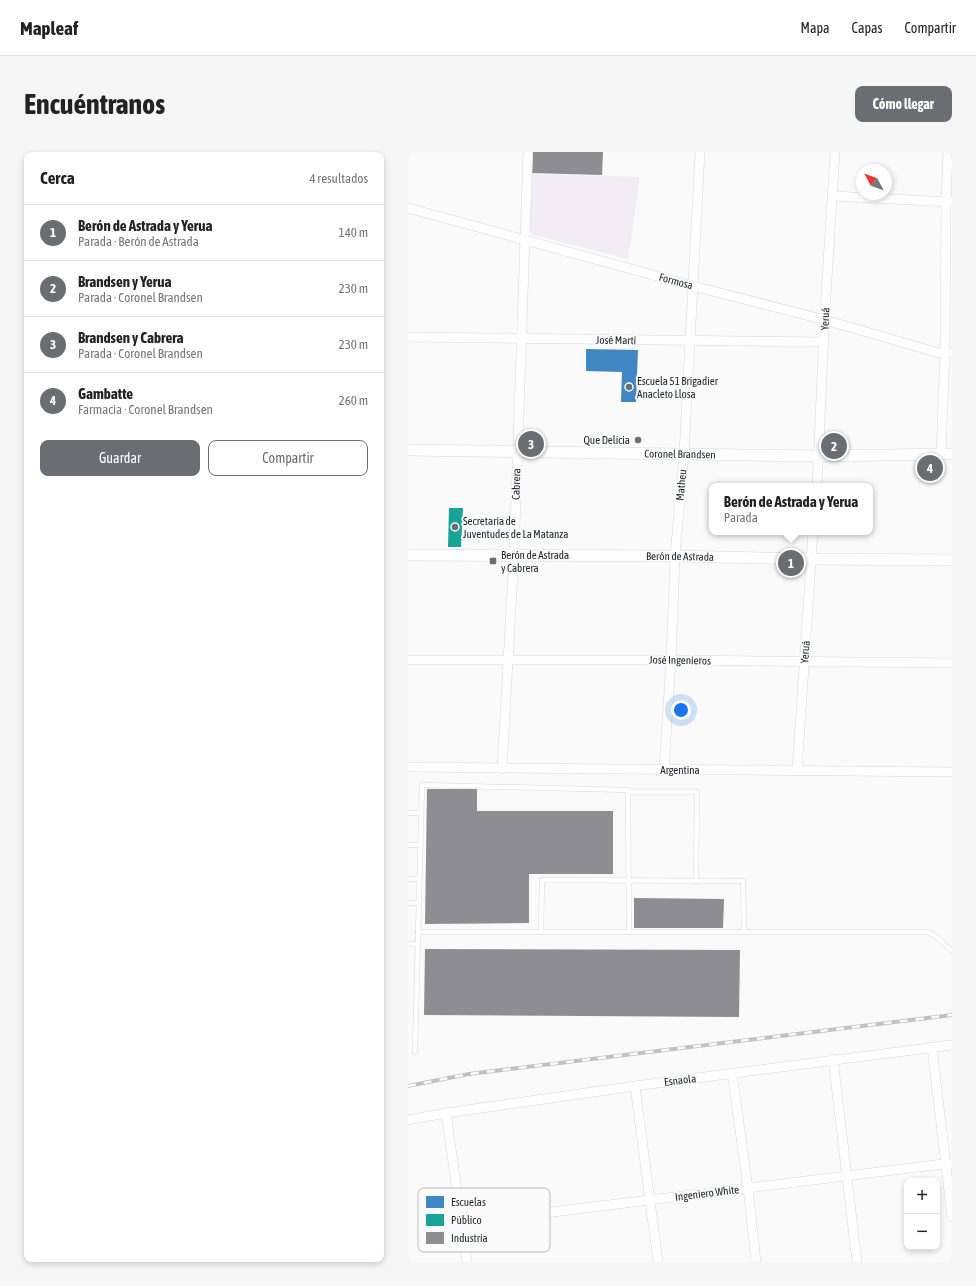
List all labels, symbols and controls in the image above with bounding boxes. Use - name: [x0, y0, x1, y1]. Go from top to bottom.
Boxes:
- text: Mapleaf: [20, 17, 78, 39]
- text: Mapa: [801, 20, 830, 36]
- text: Capas: [852, 20, 883, 36]
- text: Compartir: [905, 20, 956, 36]
- button: Cómo llegar: [855, 86, 952, 122]
- text: Encuéntranos: [24, 88, 165, 120]
- north arrow: [856, 164, 892, 200]
- text: Cerca: [40, 168, 75, 188]
- text: 4 resultados: [309, 171, 368, 186]
- text: Berón de Astrada y Yerua: [78, 217, 212, 234]
- text: 1: [50, 225, 56, 240]
- text: 140 m: [339, 225, 368, 240]
- text: Parada · Berón de Astrada: [78, 234, 199, 249]
- street label: Formosa: [658, 271, 694, 291]
- text: Brandsen y Yerua: [78, 273, 172, 290]
- text: 2: [50, 281, 56, 296]
- text: 230 m: [339, 281, 368, 296]
- text: Parada · Coronel Brandsen: [78, 290, 203, 305]
- street label: Yeruá: [819, 307, 831, 331]
- text: Brandsen y Cabrera: [78, 329, 183, 346]
- street label: José Martí: [596, 334, 637, 346]
- text: 3: [50, 337, 56, 352]
- text: 230 m: [339, 337, 368, 352]
- text: Parada · Coronel Brandsen: [78, 346, 203, 361]
- place label: Escuela 51 Brigadier Anacleto Llosa: [637, 375, 719, 400]
- marker: Escuela 51 Brigadier Anacleto Llosa: [624, 382, 634, 392]
- text: Gambatte: [78, 385, 133, 402]
- text: 4: [50, 393, 56, 408]
- text: 260 m: [339, 393, 368, 408]
- text: Farmacia · Coronel Brandsen: [78, 402, 213, 417]
- pin: 3: [518, 429, 544, 459]
- pin: 2: [821, 431, 847, 461]
- place label: Que Delicia: [583, 434, 630, 446]
- marker: Que Delicia: [633, 435, 643, 445]
- button: Guardar: [40, 440, 200, 476]
- button: Compartir: [208, 440, 368, 476]
- street label: Coronel Brandsen: [644, 447, 716, 460]
- pin: 4: [917, 453, 943, 483]
- street label: Cabrera: [509, 468, 523, 500]
- street label: Matheu: [674, 469, 688, 501]
- popup: [709, 483, 873, 535]
- text: Berón de Astrada y Yerua: [724, 493, 858, 510]
- text: Parada: [724, 510, 758, 525]
- place label: Secretaría de Juventudes de La Matanza: [463, 515, 568, 540]
- marker: Secretaría de Juventudes de La Matanza: [450, 522, 460, 532]
- pin: 1: [778, 548, 804, 578]
- place label: Berón de Astrada y Cabrera: [501, 549, 569, 574]
- street label: Berón de Astrada: [646, 550, 714, 563]
- marker: Berón de Astrada y Cabrera: [488, 556, 498, 566]
- street label: Yeruá: [798, 640, 812, 664]
- street label: José Ingenieros: [649, 653, 711, 667]
- your location: [671, 700, 691, 720]
- street label: Argentina: [660, 764, 700, 776]
- street label: Esnaola: [663, 1072, 697, 1088]
- map controls: [904, 1178, 940, 1250]
- button: +: [904, 1178, 940, 1214]
- street label: Ingeniero White: [674, 1183, 740, 1203]
- legend: [418, 1188, 550, 1252]
- text: Escuelas: [451, 1196, 486, 1208]
- text: Público: [451, 1214, 482, 1226]
- button: −: [904, 1214, 940, 1250]
- text: Industria: [451, 1232, 488, 1244]

